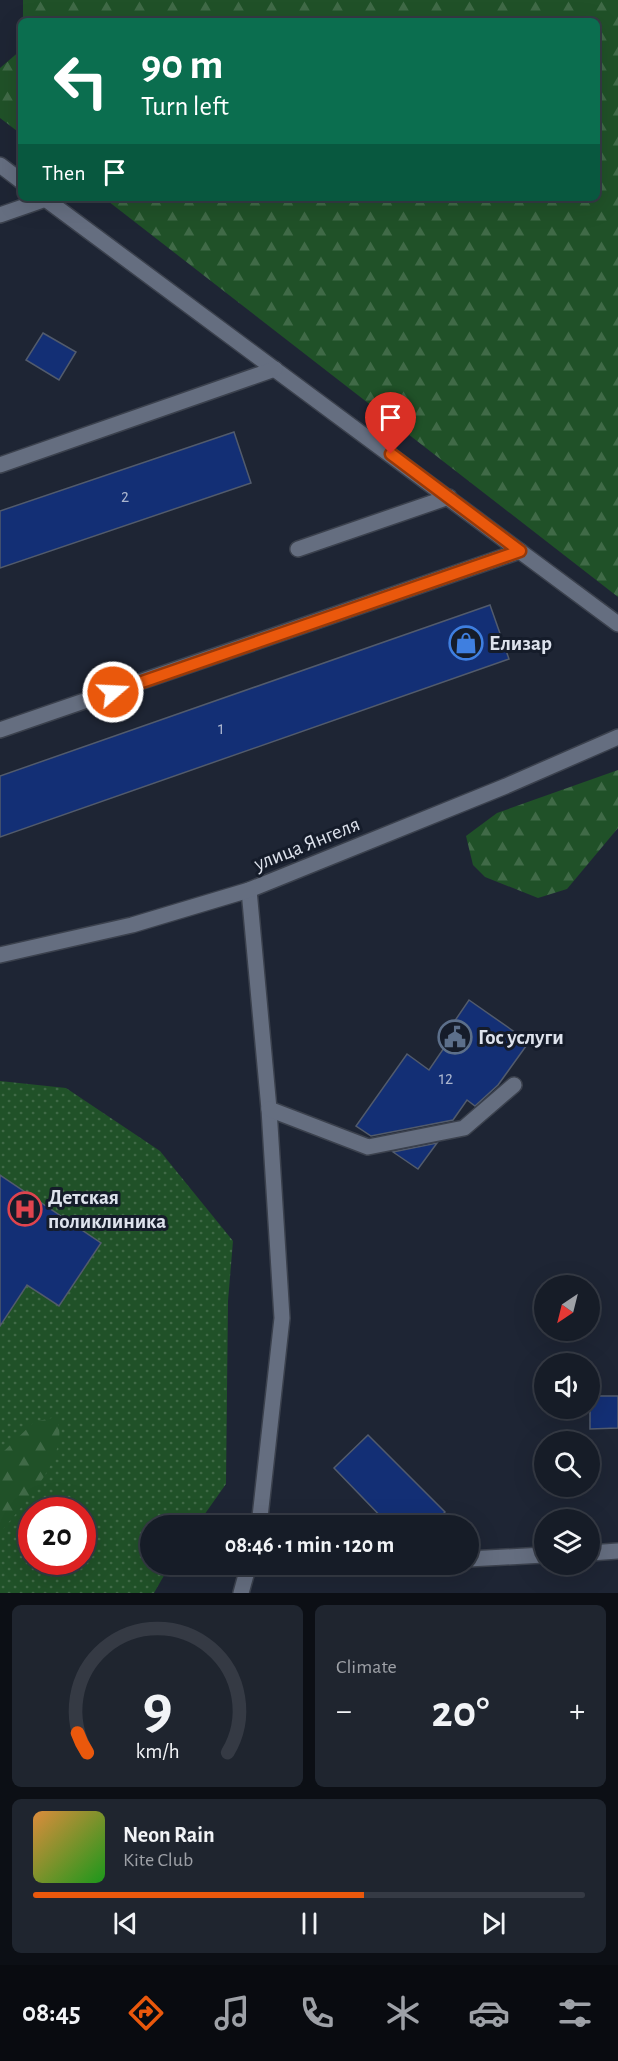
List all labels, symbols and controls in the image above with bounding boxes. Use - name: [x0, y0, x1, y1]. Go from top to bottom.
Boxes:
- icon: left: [42, 42, 120, 120]
- text: 90 m: [141, 44, 223, 86]
- text: Turn left: [141, 93, 229, 120]
- icon: arrive: [98, 156, 131, 189]
- text: Then: [42, 162, 86, 184]
- pin: [365, 392, 416, 454]
- icon: arrive: [374, 401, 407, 434]
- house number: 2: [121, 488, 129, 506]
- shop icon: Елизар: [448, 625, 484, 661]
- place label: Елизар: [489, 633, 552, 654]
- position arrow: [81, 660, 145, 724]
- house number: 1: [218, 720, 224, 738]
- street label: улица Янгеля: [250, 813, 363, 875]
- public building icon: Гос услуги: [437, 1019, 473, 1055]
- place label: Гос услуги: [478, 1027, 564, 1048]
- house number: 12: [439, 1070, 453, 1088]
- place label: Детская поликлиника: [48, 1187, 166, 1232]
- hospital icon: Детская поликлиника: [7, 1191, 43, 1227]
- north arrow: [534, 1275, 600, 1341]
- map controls: [534, 1275, 600, 1575]
- button: sound: [534, 1353, 600, 1419]
- button: search: [534, 1431, 600, 1497]
- speed limit sign: 20: [18, 1497, 96, 1575]
- button: layers: [534, 1509, 600, 1575]
- text: 08:46 · 1 min · 120 m: [225, 1534, 394, 1556]
- text: Climate: [336, 1657, 397, 1677]
- text: 9: [142, 1677, 173, 1739]
- text: 20°: [432, 1690, 489, 1735]
- text: −: [336, 1695, 352, 1728]
- text: +: [569, 1695, 585, 1728]
- text: km/h: [135, 1741, 180, 1762]
- text: Neon Rain: [123, 1824, 215, 1846]
- text: Kite Club: [123, 1850, 193, 1870]
- icon: previous: [109, 1907, 142, 1940]
- icon: pause: [293, 1907, 326, 1940]
- icon: next: [477, 1907, 510, 1940]
- icon: directions: [125, 1992, 167, 2034]
- icon: music: [211, 1992, 253, 2034]
- icon: phone: [296, 1992, 338, 2034]
- icon: climate: [382, 1992, 424, 2034]
- icon: car: [468, 1992, 510, 2034]
- icon: filters: [554, 1992, 596, 2034]
- text: 08:45: [22, 1999, 81, 2026]

